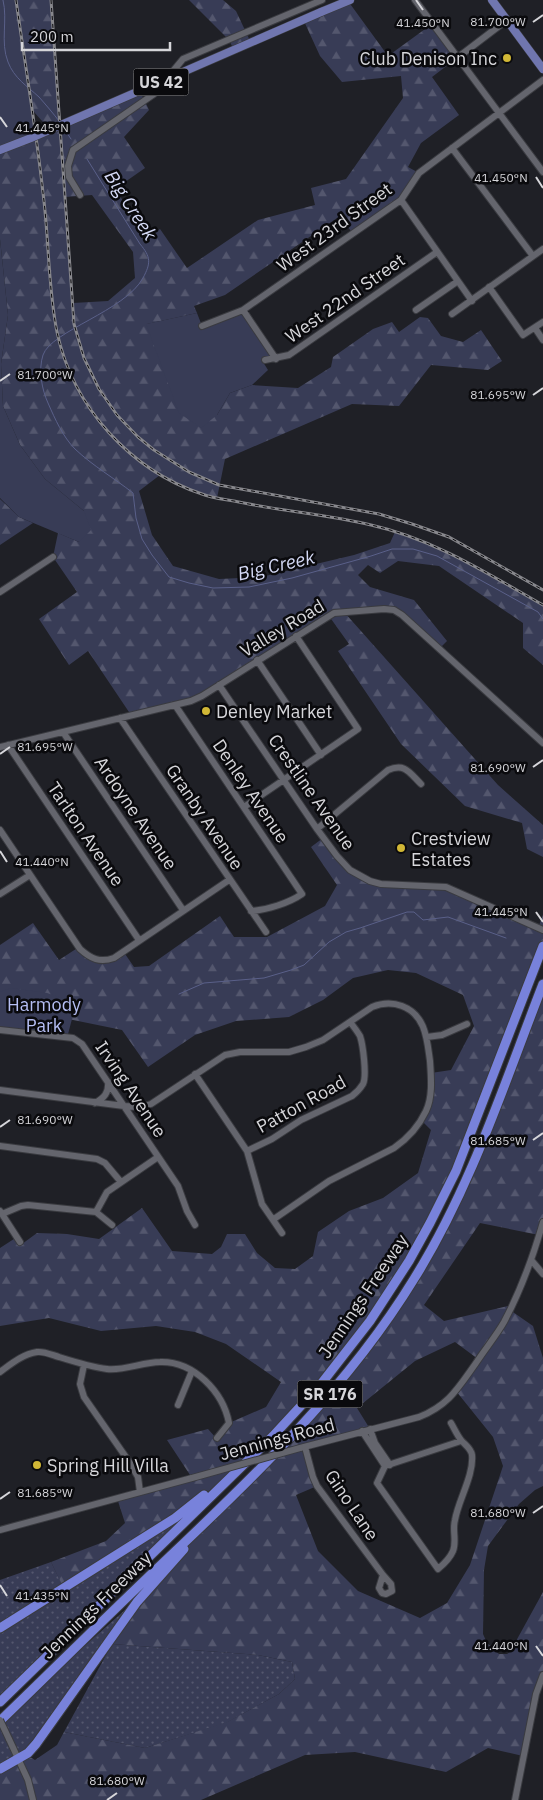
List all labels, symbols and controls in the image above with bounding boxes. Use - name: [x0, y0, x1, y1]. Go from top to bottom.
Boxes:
- text: 81.700°W: [470, 14, 526, 29]
- text: 41.450°N: [396, 15, 450, 30]
- scale bar: [22, 20, 170, 52]
- text: 200 m: [30, 27, 74, 46]
- place label: Club Denison Inc: [360, 47, 497, 70]
- marker: Club Denison Inc: [501, 52, 513, 64]
- road number: US 42: [134, 68, 188, 95]
- text: 41.445°N: [15, 120, 69, 135]
- water label: Big Creek: [100, 166, 163, 245]
- text: 41.450°N: [474, 170, 528, 185]
- street label: West 23rd Street: [272, 177, 396, 277]
- street label: West 22nd Street: [281, 248, 409, 348]
- text: 81.700°W: [17, 367, 73, 382]
- text: 81.695°W: [470, 387, 526, 402]
- water label: Big Creek: [235, 544, 318, 586]
- street label: Valley Road: [236, 594, 328, 662]
- place label: Denley Market: [216, 700, 332, 723]
- marker: Denley Market: [200, 705, 212, 717]
- street label: Crestline Avenue: [263, 730, 361, 855]
- street label: Denley Avenue: [208, 735, 294, 847]
- text: 81.695°W: [17, 739, 73, 754]
- street label: Ardoyne Avenue: [90, 752, 182, 874]
- street label: Granby Avenue: [161, 760, 249, 874]
- text: 81.690°W: [470, 760, 526, 775]
- street label: Tarlton Avenue: [43, 777, 129, 891]
- place label: Crestview Estates: [411, 827, 491, 871]
- marker: Crestview Estates: [395, 842, 407, 854]
- text: 41.440°N: [15, 854, 69, 869]
- text: 41.445°N: [474, 904, 528, 919]
- park label: Harmody Park: [7, 993, 81, 1037]
- street label: Irving Avenue: [90, 1036, 172, 1142]
- street label: Patton Road: [252, 1070, 350, 1138]
- text: 81.690°W: [17, 1112, 73, 1127]
- text: 81.685°W: [470, 1133, 526, 1148]
- street label: Jennings Freeway: [313, 1230, 413, 1362]
- road number: SR 176: [298, 1380, 362, 1408]
- street label: Jennings Road: [217, 1413, 337, 1465]
- place label: Spring Hill Villa: [47, 1454, 169, 1477]
- marker: Spring Hill Villa: [31, 1459, 43, 1471]
- street label: Gino Lane: [320, 1465, 384, 1545]
- text: 81.685°W: [17, 1485, 73, 1500]
- text: 81.680°W: [470, 1505, 526, 1520]
- street label: Jennings Freeway: [36, 1546, 156, 1664]
- text: 41.435°N: [15, 1588, 69, 1603]
- text: 41.440°N: [474, 1638, 528, 1653]
- text: 81.680°W: [89, 1773, 145, 1788]

